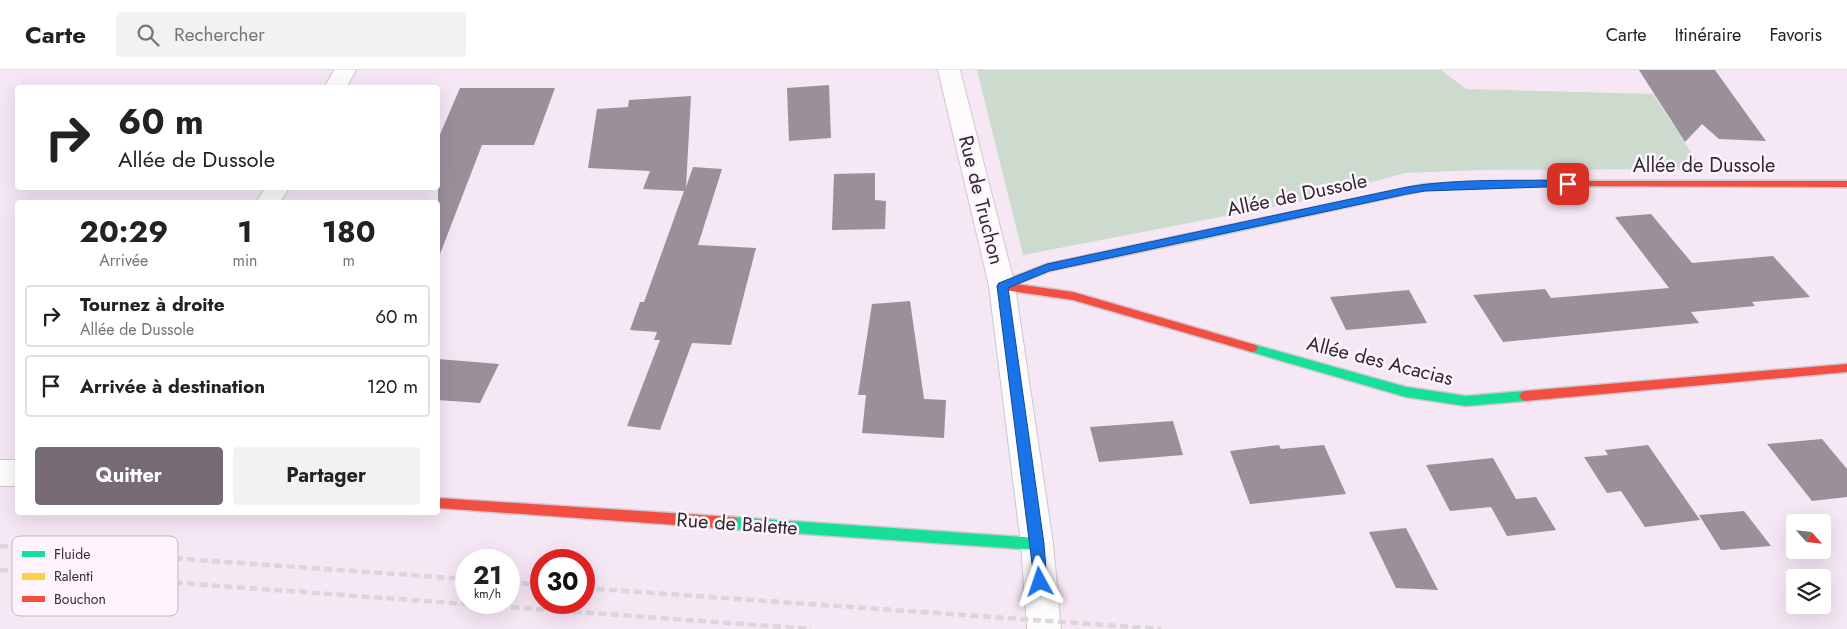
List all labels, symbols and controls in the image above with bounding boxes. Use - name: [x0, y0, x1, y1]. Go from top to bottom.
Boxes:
- search box: [116, 12, 466, 57]
- text: Carte: [25, 17, 86, 52]
- icon: search: [134, 21, 162, 49]
- text: Rechercher: [174, 21, 265, 48]
- text: Carte: [1606, 22, 1647, 48]
- text: Itinéraire: [1675, 22, 1741, 48]
- text: Favoris: [1769, 22, 1822, 48]
- text: 60 m: [118, 97, 204, 147]
- icon: right: [35, 105, 100, 170]
- street label: Rue de Truchon: [951, 132, 1011, 268]
- text: Allée de Dussole: [118, 143, 275, 175]
- street label: Allée de Dussole: [1633, 151, 1775, 180]
- pin: [1547, 163, 1589, 205]
- street label: Allée de Dussole: [1224, 166, 1370, 224]
- icon: arrive: [1554, 170, 1582, 198]
- text: 20:29: [79, 210, 168, 253]
- text: 1: [237, 210, 253, 253]
- text: 180: [322, 210, 376, 253]
- text: Arrivée: [99, 249, 148, 272]
- text: min: [232, 249, 258, 272]
- text: m: [342, 249, 355, 272]
- text: Tournez à droite: [80, 291, 225, 318]
- icon: right: [37, 302, 65, 330]
- text: 60 m: [375, 303, 418, 330]
- text: Allée de Dussole: [80, 318, 194, 341]
- street label: Allée des Acacias: [1304, 329, 1456, 393]
- icon: arrive: [37, 372, 65, 400]
- text: Arrivée à destination: [80, 373, 265, 400]
- text: 120 m: [367, 373, 418, 400]
- button: Quitter: [35, 447, 223, 505]
- button: Partager: [233, 447, 420, 505]
- street label: Rue de Balette: [675, 505, 799, 543]
- north arrow: [1786, 514, 1831, 559]
- map controls: [1786, 514, 1831, 614]
- legend: [12, 536, 178, 616]
- text: Fluide: [54, 544, 90, 564]
- speed limit sign: 30: [530, 549, 595, 614]
- position arrow: [1013, 555, 1065, 607]
- text: 21: [473, 557, 502, 593]
- text: Ralenti: [54, 566, 93, 586]
- button: layers: [1786, 569, 1831, 614]
- text: km/h: [474, 585, 501, 603]
- text: Bouchon: [54, 589, 106, 609]

